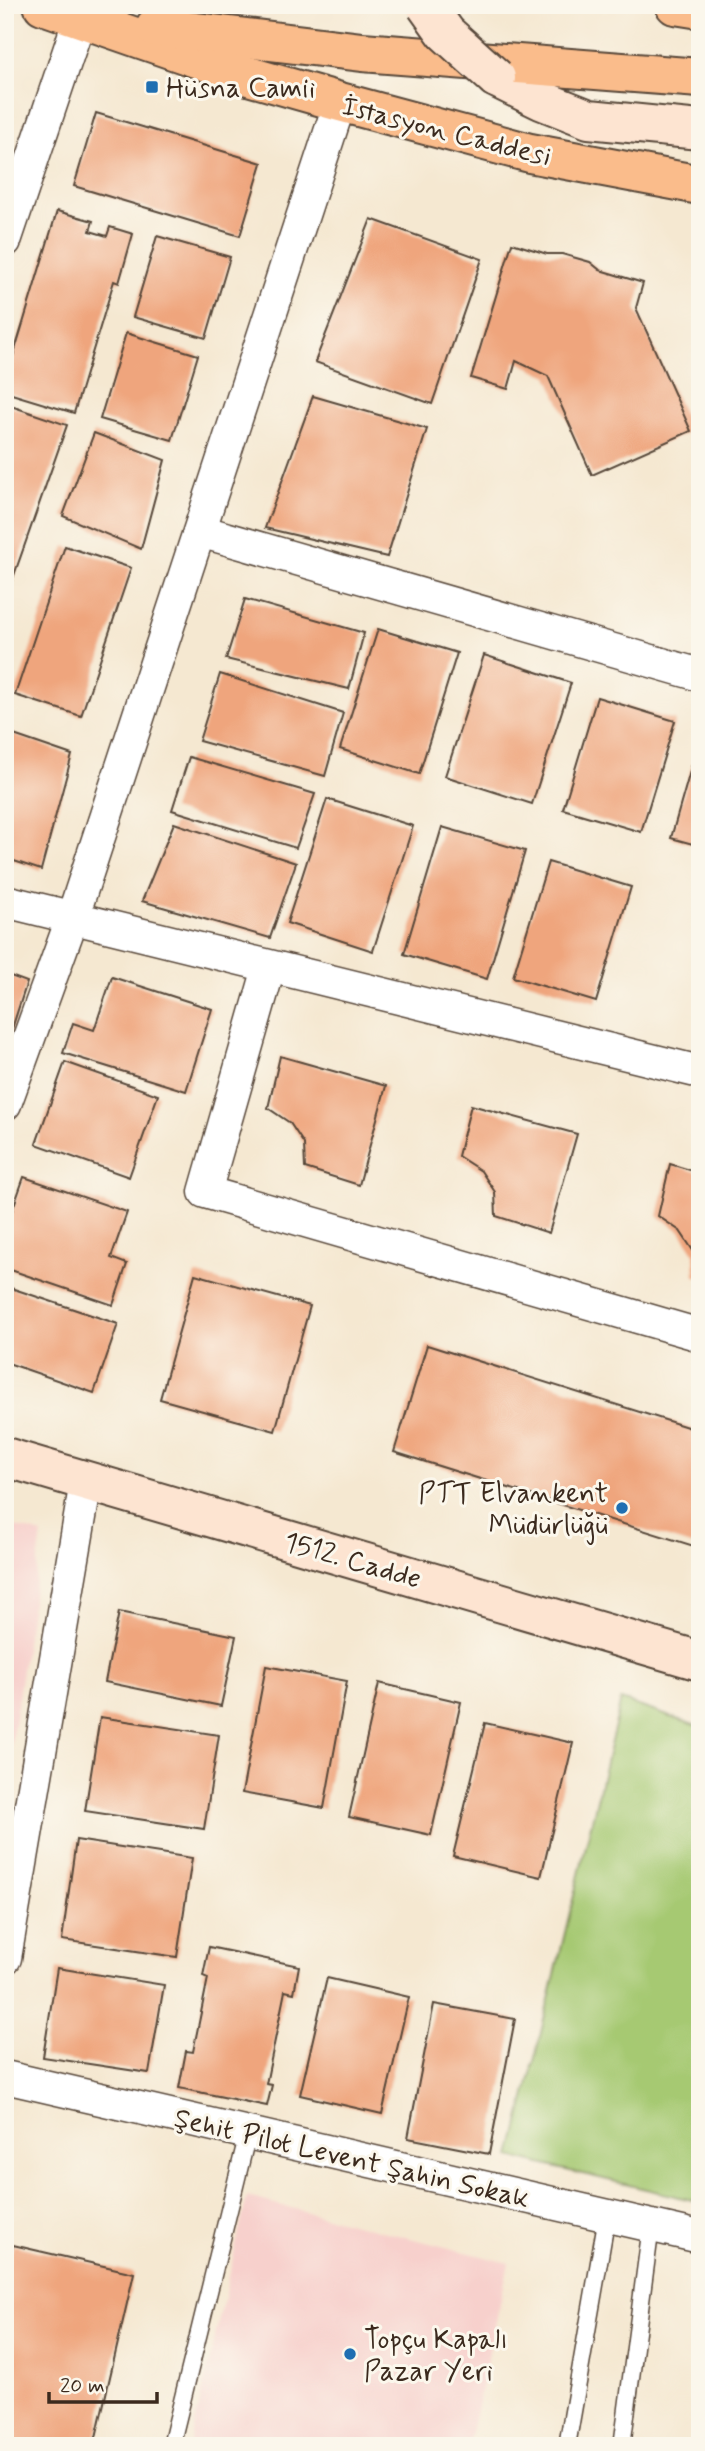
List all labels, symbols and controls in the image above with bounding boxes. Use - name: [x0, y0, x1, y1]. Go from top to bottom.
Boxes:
- place label: Hüsna Camii: [166, 71, 315, 108]
- marker: Hüsna Camii: [144, 79, 160, 95]
- street label: İstasyon Caddesi: [338, 89, 555, 176]
- place label: PTT Elvankent Müdürlüğü: [418, 1476, 608, 1545]
- marker: PTT Elvankent Müdürlüğü: [614, 1500, 630, 1516]
- street label: 1512. Cadde: [279, 1524, 425, 1599]
- street label: Şehit Pilot Levent Şahin Sokak: [170, 2101, 533, 2218]
- place label: Topçu Kapalı Pazar Yeri: [364, 2322, 508, 2391]
- marker: Topçu Kapalı Pazar Yeri: [342, 2346, 358, 2362]
- scale bar: [49, 2360, 158, 2404]
- text: 20 m: [60, 2372, 105, 2400]

